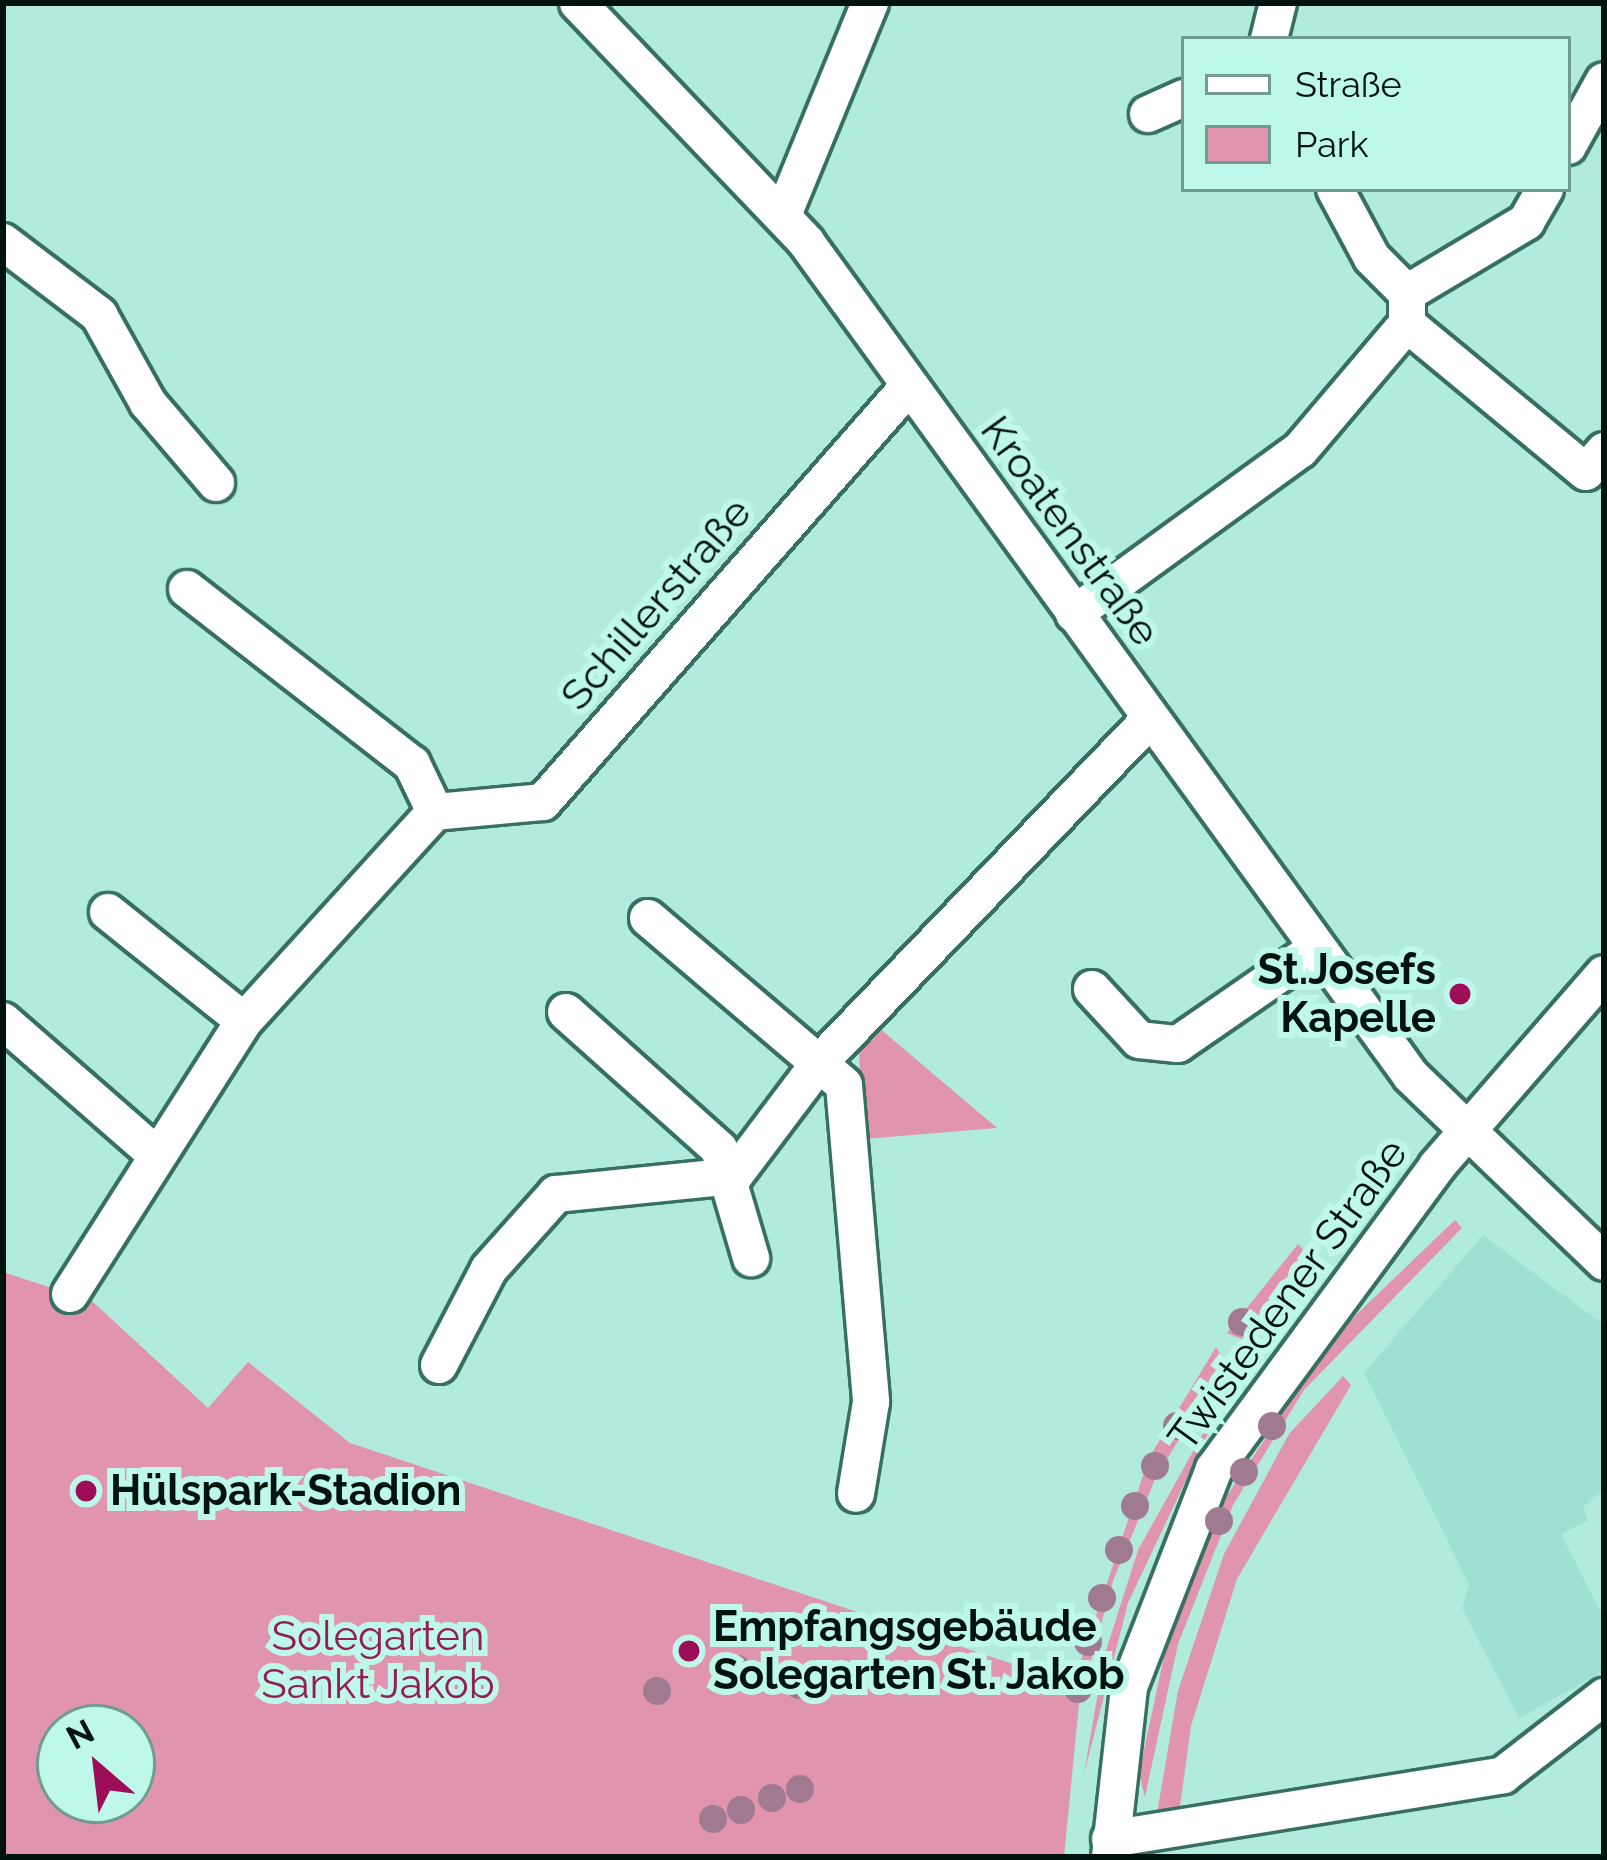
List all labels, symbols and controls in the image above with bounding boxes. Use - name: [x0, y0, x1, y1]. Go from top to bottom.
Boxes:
- legend: [1181, 36, 1571, 192]
- text: Straße: [1295, 63, 1402, 105]
- text: Park: [1295, 123, 1369, 165]
- street label: Kroatenstraße: [970, 406, 1170, 656]
- street label: Schillerstraße: [550, 488, 762, 720]
- place label: St.Josefs Kapelle: [1257, 945, 1436, 1044]
- marker: St.Josefs Kapelle: [1447, 981, 1473, 1007]
- street label: Twistedener Straße: [1158, 1129, 1418, 1461]
- place label: Hülspark-Stadion: [110, 1466, 461, 1516]
- marker: Hülspark-Stadion: [73, 1478, 99, 1504]
- place label: Empfangsgebäude Solegarten St. Jakob: [713, 1602, 1126, 1700]
- park label: Solegarten Sankt Jakob: [261, 1611, 495, 1710]
- marker: Empfangsgebäude Solegarten St. Jakob: [676, 1638, 702, 1664]
- north arrow: [36, 1704, 156, 1824]
- text: N: [60, 1711, 101, 1758]

